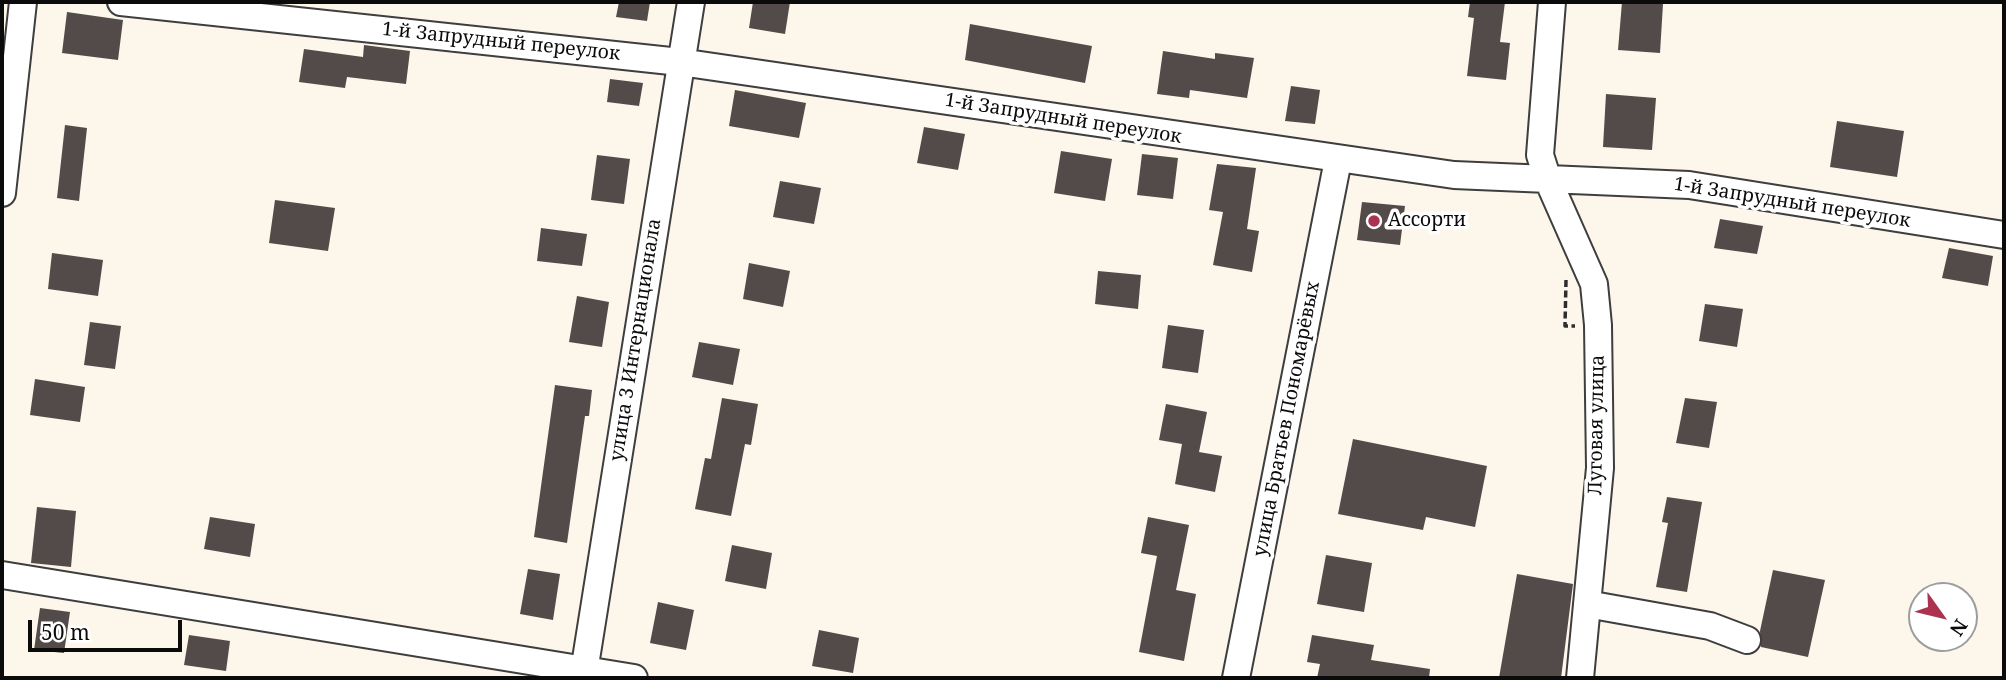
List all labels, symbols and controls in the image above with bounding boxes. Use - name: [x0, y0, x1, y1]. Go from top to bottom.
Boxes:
- street label: 1-й Запрудный переулок: [381, 18, 621, 66]
- street label: 1-й Запрудный переулок: [943, 89, 1183, 149]
- street label: 1-й Запрудный переулок: [1672, 173, 1912, 233]
- place label: Ассорти: [1388, 210, 1466, 232]
- marker: Ассорти: [1366, 213, 1382, 229]
- street label: улица 3 Интернационала: [606, 217, 666, 463]
- street label: улица Братьев Пономарёвых: [1249, 279, 1325, 559]
- street label: Луговая улица: [1584, 355, 1610, 495]
- north arrow: [1908, 582, 1978, 652]
- scale bar: [32, 606, 186, 650]
- text: N: [1944, 614, 1974, 641]
- text: 50 m: [41, 618, 90, 646]

